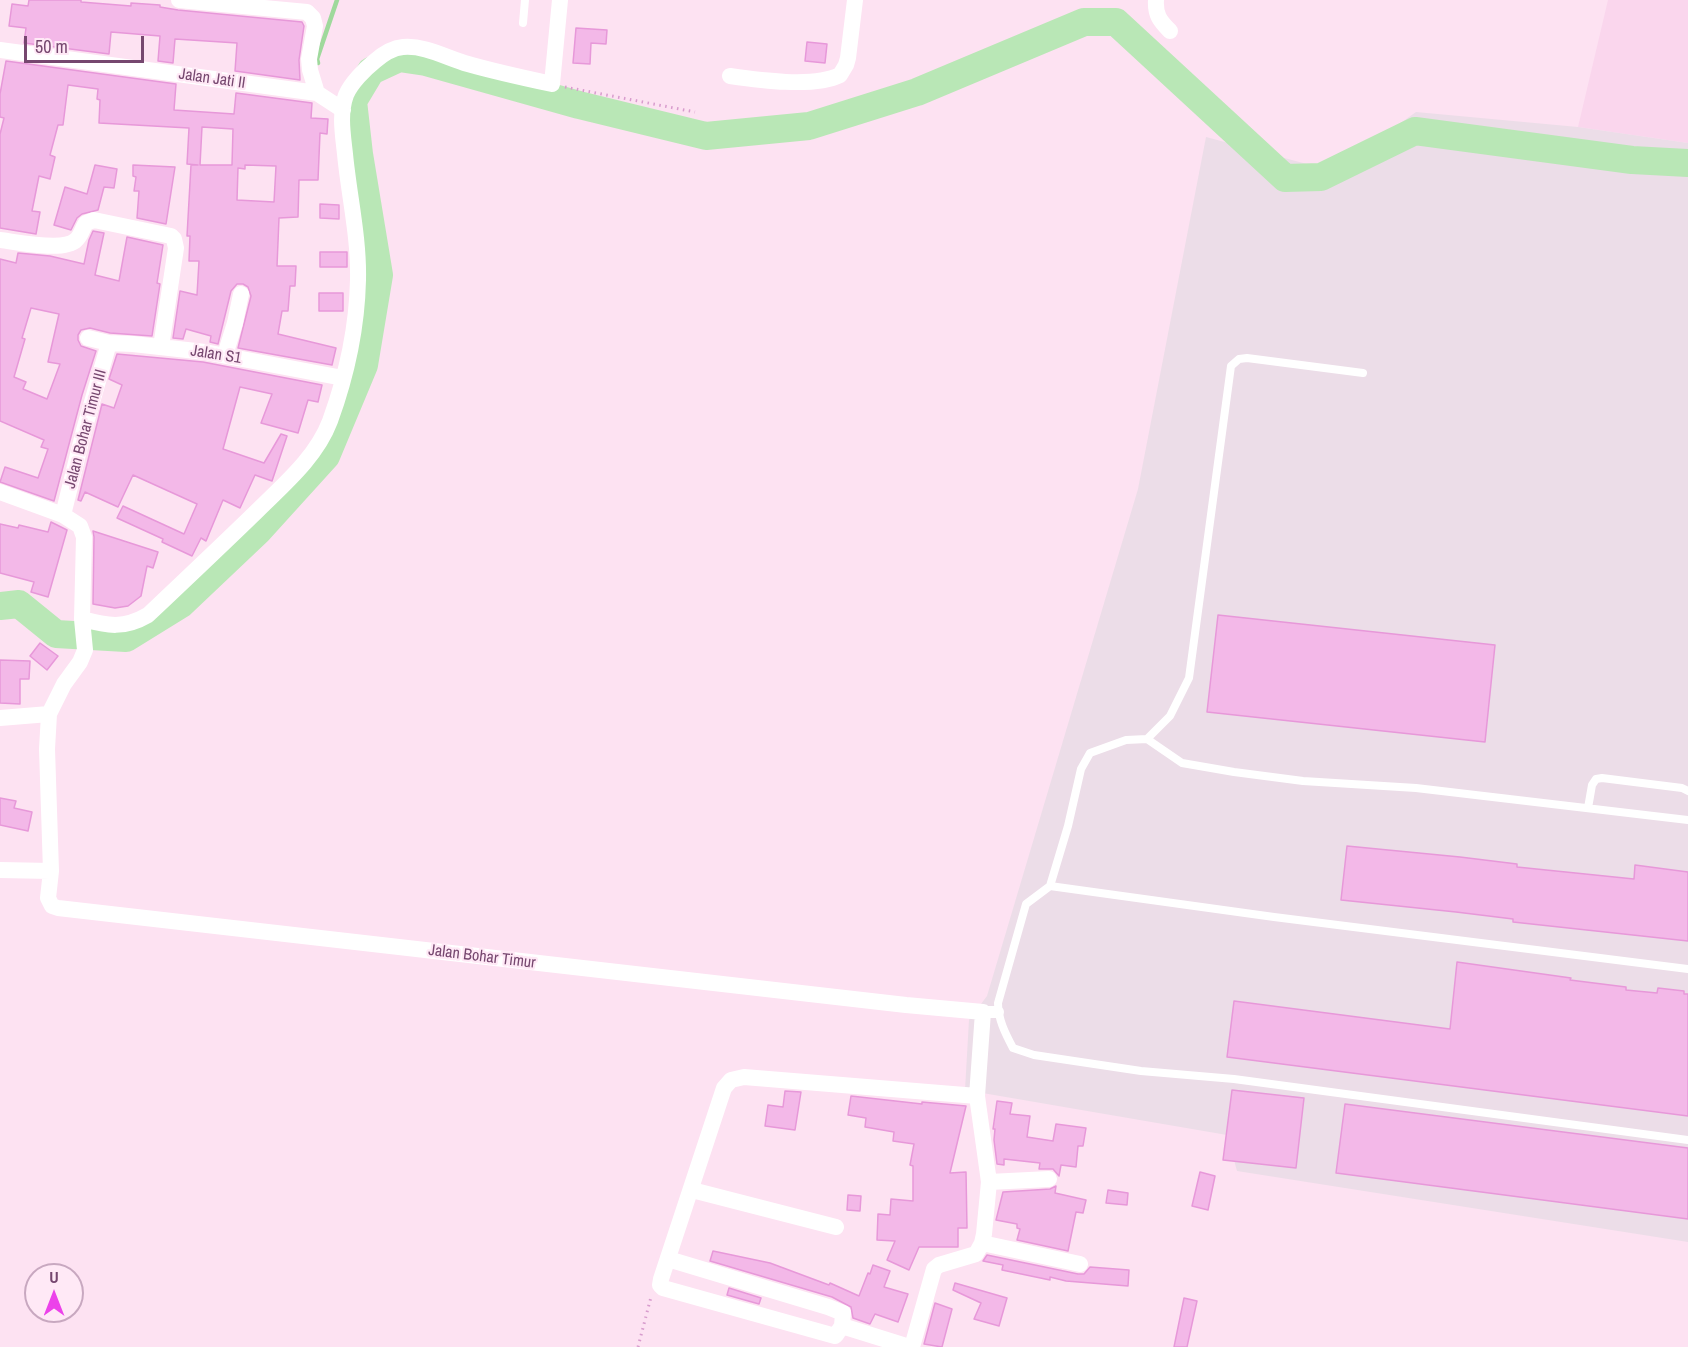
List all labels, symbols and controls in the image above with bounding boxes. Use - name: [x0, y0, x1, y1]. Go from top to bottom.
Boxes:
- scale bar: [27, 24, 147, 62]
- text: 50 m: [35, 34, 68, 59]
- street label: Jalan Jati II: [177, 65, 247, 93]
- street label: Jalan S1: [189, 342, 243, 368]
- street label: Jalan Bohar Timur III: [61, 367, 111, 491]
- street label: Jalan Bohar Timur: [427, 941, 537, 973]
- north arrow: [24, 1263, 84, 1323]
- text: U: [49, 1266, 59, 1288]

